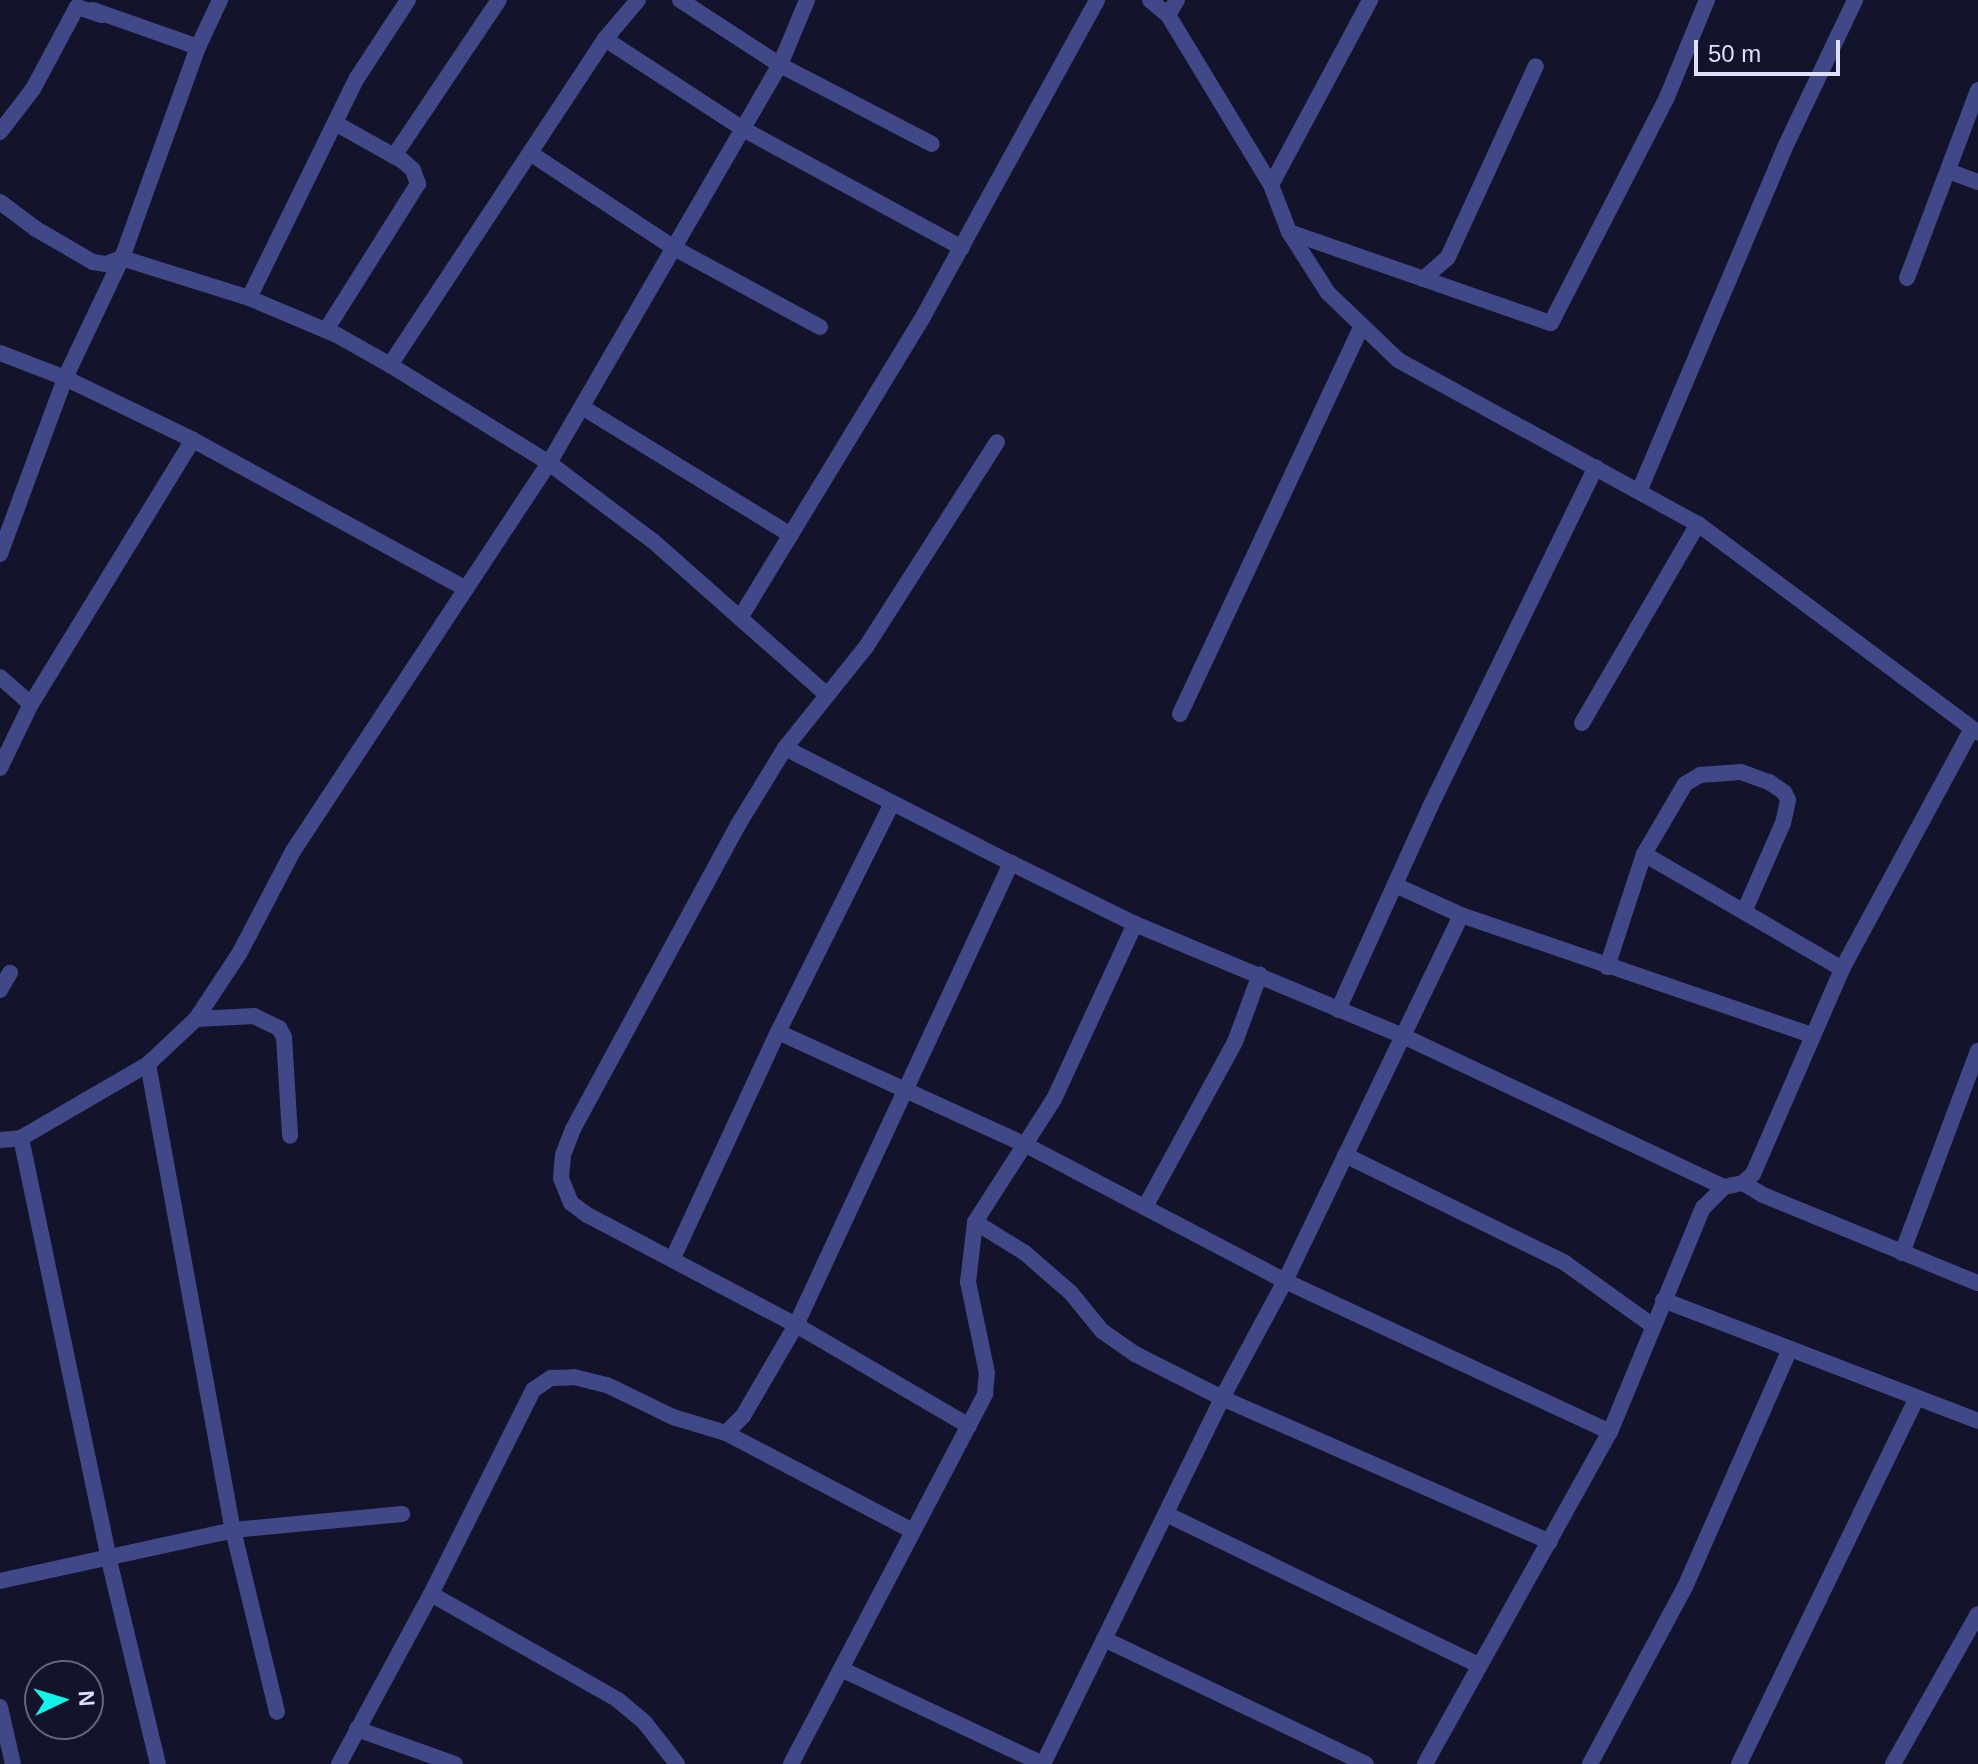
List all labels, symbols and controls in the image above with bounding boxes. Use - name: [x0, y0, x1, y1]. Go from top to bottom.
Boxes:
- scale bar: [1698, 24, 1844, 74]
- text: 50 m: [1708, 40, 1761, 67]
- north arrow: [24, 1660, 104, 1740]
- text: N: [73, 1690, 99, 1707]

